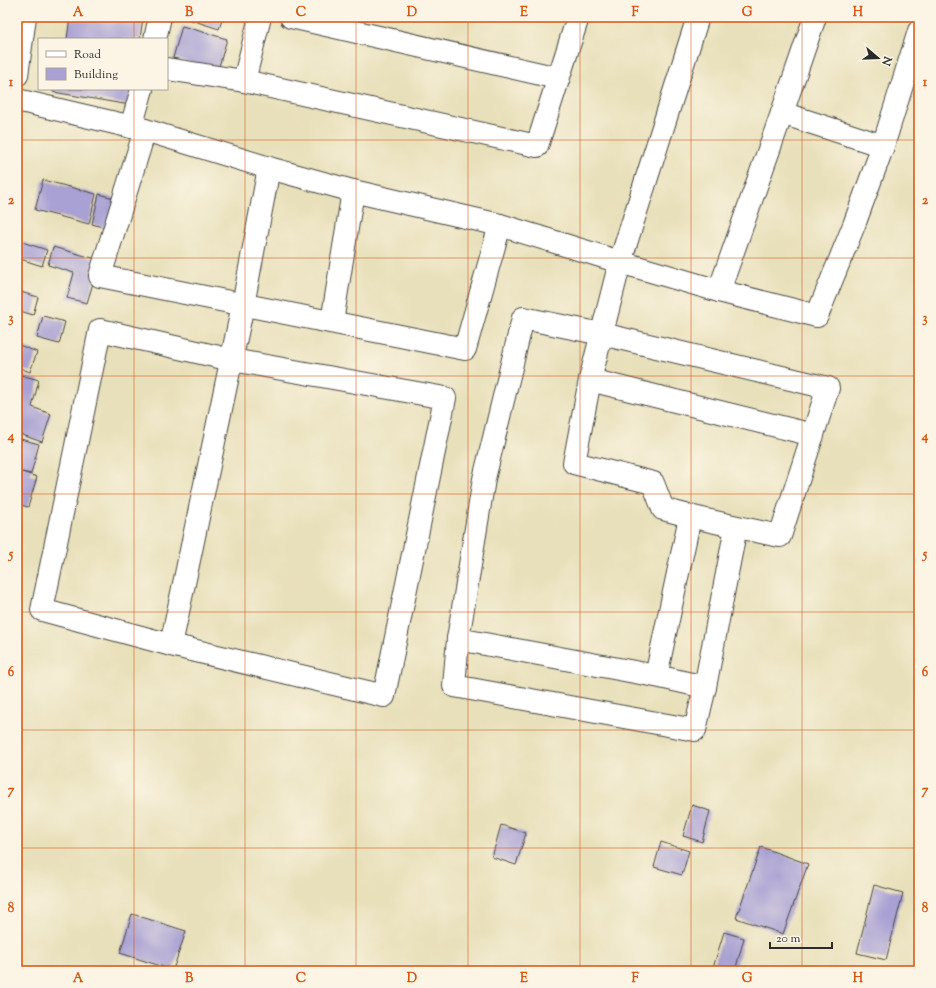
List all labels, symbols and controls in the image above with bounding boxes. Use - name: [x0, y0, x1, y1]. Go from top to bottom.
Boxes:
- text: A: [73, 4, 84, 22]
- text: B: [185, 4, 194, 22]
- text: C: [296, 4, 306, 22]
- text: D: [407, 4, 417, 22]
- text: E: [520, 4, 528, 22]
- text: F: [631, 4, 639, 22]
- text: G: [742, 4, 753, 22]
- text: H: [853, 4, 864, 22]
- legend: [38, 38, 168, 90]
- north arrow: [858, 38, 898, 78]
- text: Road: [74, 46, 101, 64]
- text: N: [877, 53, 896, 68]
- text: Building: [74, 66, 118, 84]
- text: 1: [9, 74, 14, 92]
- text: 1: [923, 74, 928, 92]
- text: 2: [8, 192, 15, 210]
- text: 2: [922, 192, 929, 210]
- text: 3: [8, 310, 14, 328]
- text: 3: [922, 310, 928, 328]
- text: 4: [7, 428, 15, 446]
- text: 4: [921, 428, 929, 446]
- text: 5: [8, 546, 14, 564]
- text: 5: [922, 546, 928, 564]
- text: 6: [8, 664, 15, 682]
- text: 6: [922, 664, 929, 682]
- text: 7: [8, 782, 15, 800]
- text: 7: [922, 782, 929, 800]
- text: 8: [8, 900, 15, 918]
- text: 8: [922, 900, 929, 918]
- scale bar: [770, 924, 832, 950]
- text: 20 m: [776, 930, 801, 948]
- text: A: [73, 970, 84, 988]
- text: B: [185, 970, 194, 988]
- text: C: [296, 970, 306, 988]
- text: D: [407, 970, 417, 988]
- text: E: [520, 970, 528, 988]
- text: F: [631, 970, 639, 988]
- text: G: [742, 970, 753, 988]
- text: H: [853, 970, 864, 988]

